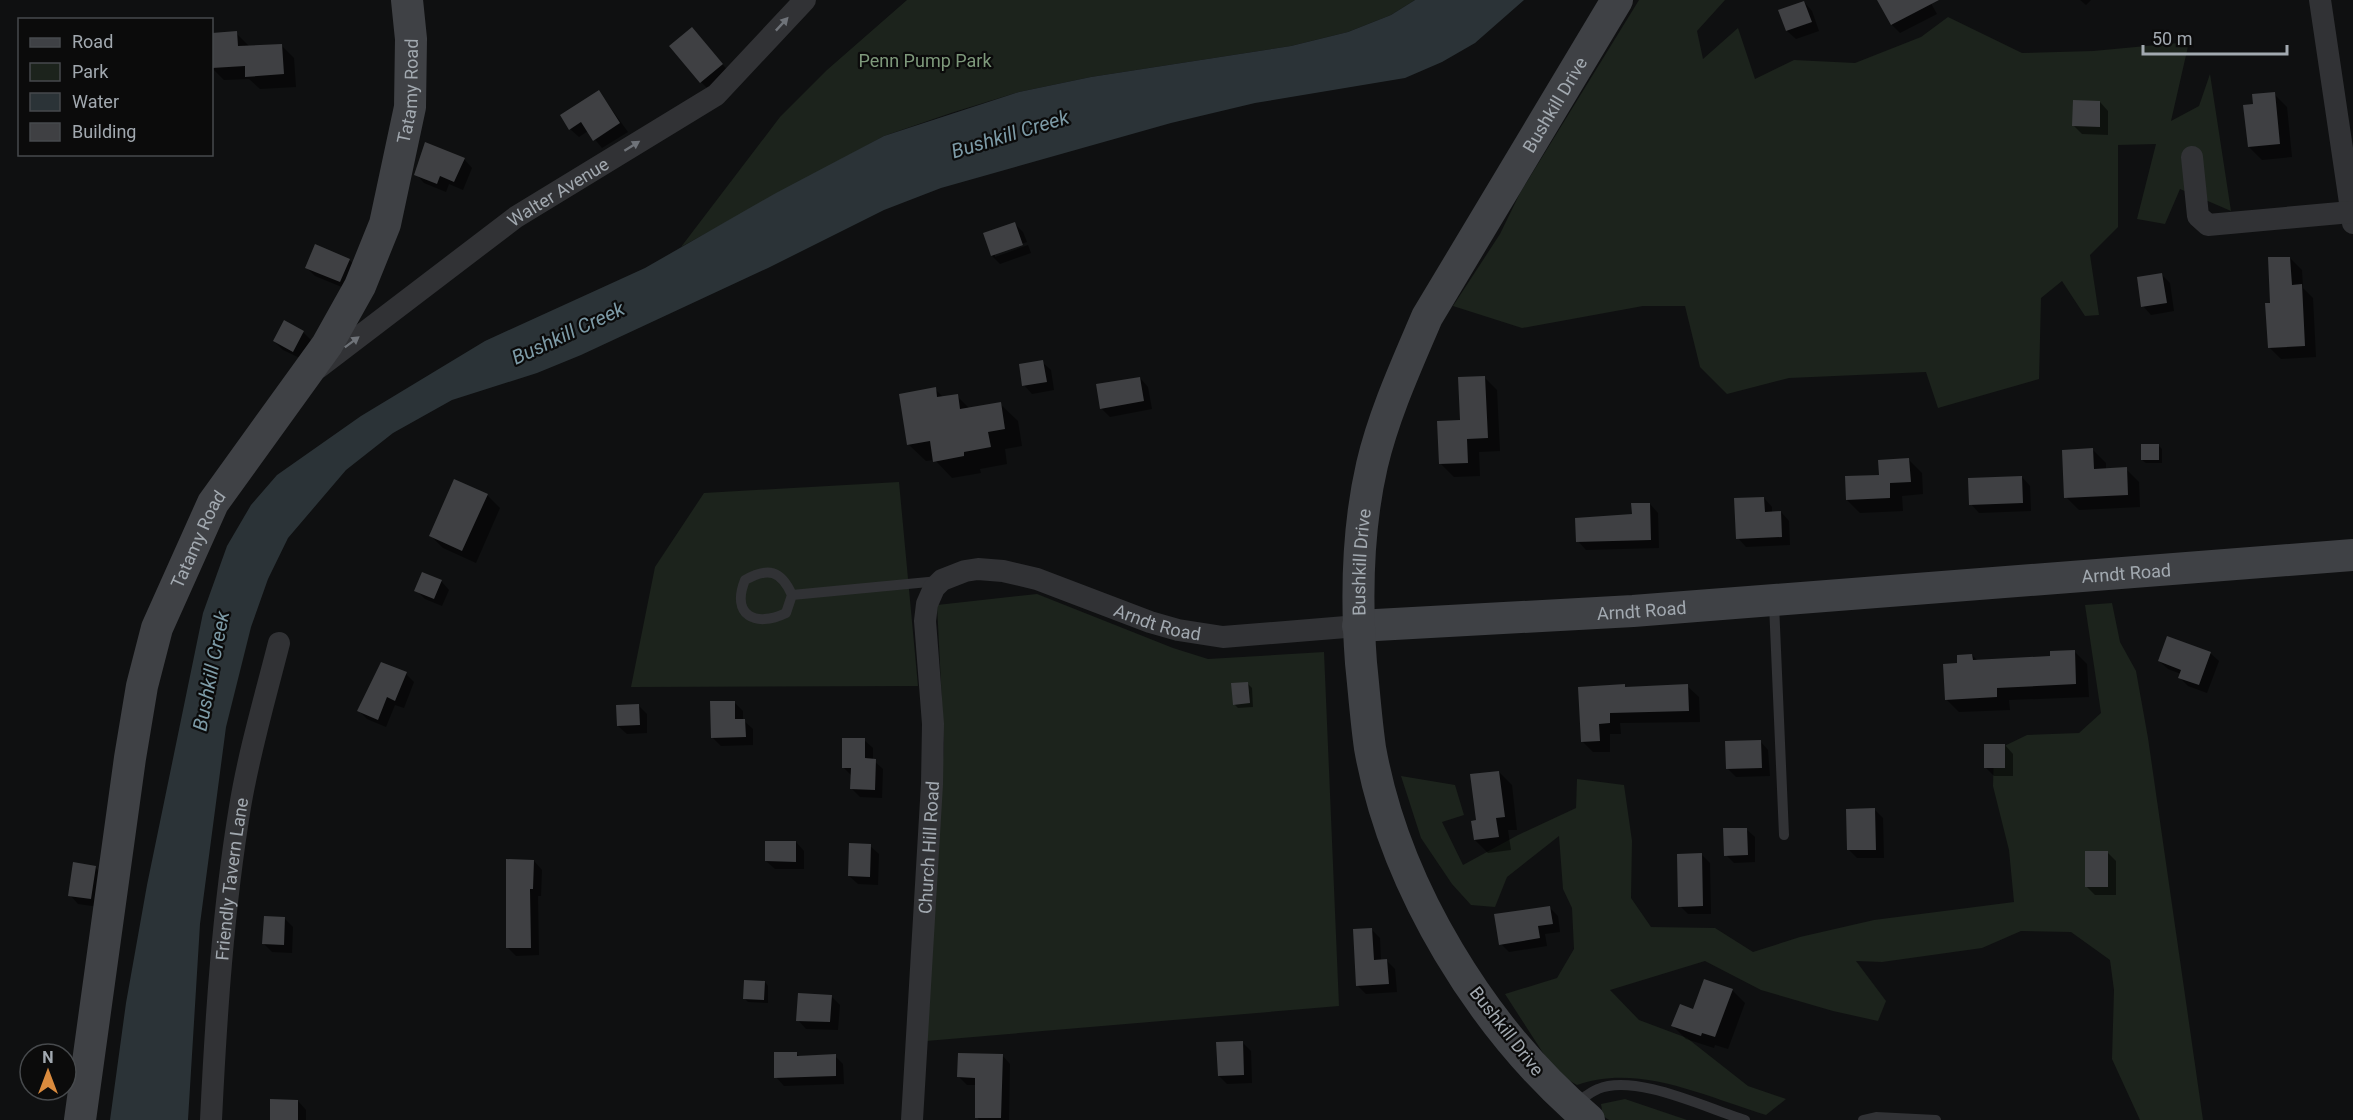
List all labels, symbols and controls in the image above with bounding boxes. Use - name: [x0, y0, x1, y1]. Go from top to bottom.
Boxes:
- legend: [18, 18, 213, 156]
- one-way arrow: [774, 18, 788, 32]
- scale bar: [2143, 18, 2287, 56]
- text: 50 m: [2152, 28, 2192, 49]
- text: Road: [72, 31, 113, 52]
- street label: Tatamy Road: [392, 38, 422, 145]
- park label: Penn Pump Park: [858, 50, 992, 71]
- street label: Bushkill Drive: [1518, 53, 1591, 156]
- text: Park: [72, 61, 109, 82]
- text: Water: [72, 91, 119, 112]
- water label: Bushkill Creek: [948, 104, 1073, 163]
- text: Building: [72, 121, 136, 142]
- one-way arrow: [624, 141, 640, 152]
- street label: Walter Avenue: [503, 153, 612, 230]
- water label: Bushkill Creek: [508, 296, 629, 370]
- one-way arrow: [344, 336, 360, 349]
- street label: Tatamy Road: [166, 486, 229, 591]
- street label: Bushkill Drive: [1348, 507, 1374, 616]
- street label: Arndt Road: [2081, 559, 2172, 587]
- street label: Arndt Road: [1596, 596, 1687, 623]
- street label: Arndt Road: [1111, 599, 1202, 644]
- water label: Bushkill Creek: [188, 608, 235, 733]
- street label: Church Hill Road: [914, 780, 943, 915]
- street label: Friendly Tavern Lane: [211, 796, 252, 961]
- street label: Bushkill Drive: [1466, 982, 1548, 1080]
- north arrow: [18, 1042, 78, 1102]
- text: N: [42, 1048, 54, 1067]

